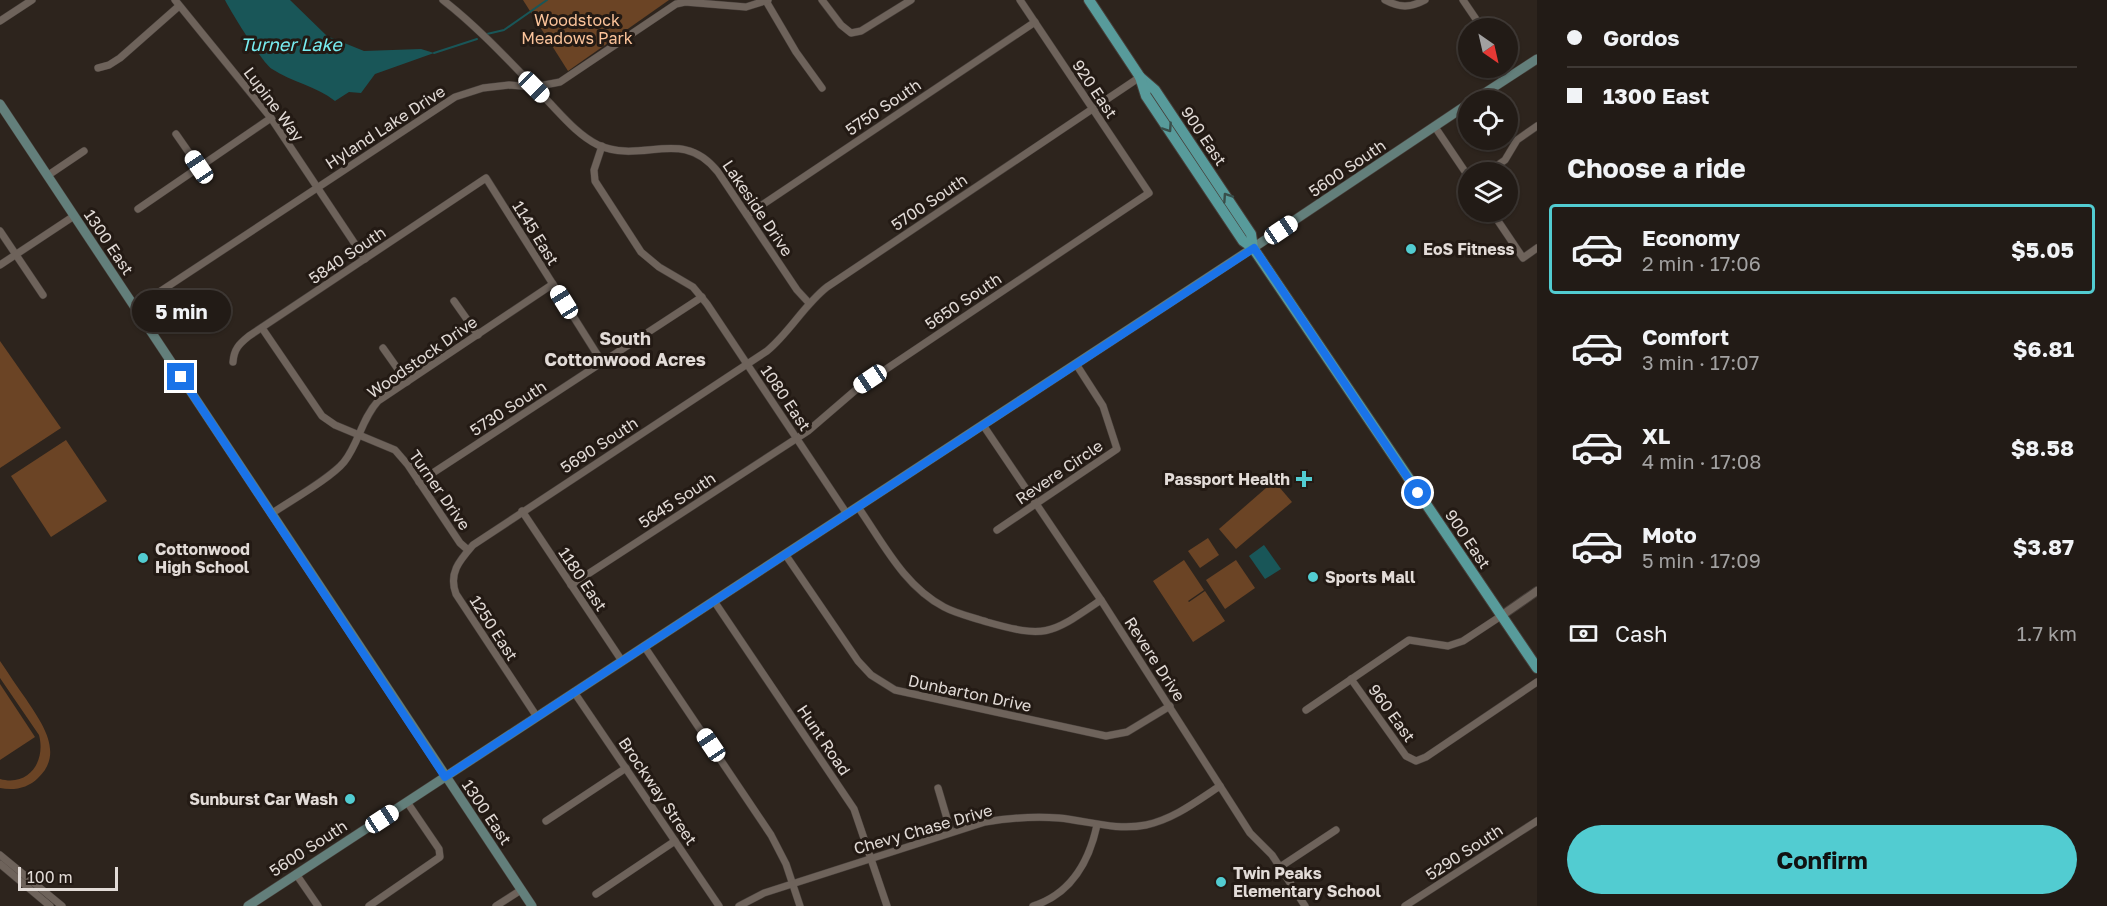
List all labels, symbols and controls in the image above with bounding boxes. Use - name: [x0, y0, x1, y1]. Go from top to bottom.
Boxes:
- park label: Woodstock Meadows Park: [521, 10, 633, 48]
- north arrow: [1458, 18, 1518, 78]
- map controls: [1458, 18, 1518, 222]
- text: Gordos: [1603, 24, 1680, 51]
- water label: Turner Lake: [240, 33, 343, 55]
- street label: 920 East: [1068, 56, 1122, 122]
- street label: Lupine Way: [239, 63, 309, 145]
- car: [515, 68, 553, 106]
- street label: 5750 South: [841, 74, 925, 140]
- street label: Hyland Lake Drive: [321, 81, 449, 173]
- text: 1300 East: [1603, 82, 1709, 109]
- button: locate: [1458, 90, 1518, 150]
- street label: 900 East: [1177, 103, 1231, 169]
- one-way arrow: [1161, 121, 1172, 132]
- street label: 5600 South: [1305, 135, 1389, 201]
- car: [181, 147, 217, 187]
- text: Choose a ride: [1567, 152, 1746, 184]
- street label: Lakeside Drive: [718, 156, 798, 260]
- button: layers: [1458, 162, 1518, 222]
- street label: 5700 South: [887, 169, 971, 235]
- one-way arrow: [1222, 193, 1234, 203]
- street label: 1145 East: [508, 197, 564, 269]
- street label: 1300 East: [80, 206, 138, 278]
- car: [1261, 212, 1301, 248]
- street label: 5840 South: [305, 222, 389, 288]
- icon: car: [1570, 222, 1624, 276]
- text: Economy: [1642, 224, 1740, 251]
- text: $5.05: [2011, 236, 2074, 263]
- place label: EoS Fitness: [1423, 239, 1515, 259]
- marker: EoS Fitness: [1404, 242, 1418, 256]
- text: 2 min · 17:06: [1642, 251, 1761, 275]
- street label: 5650 South: [921, 268, 1005, 334]
- car: [547, 282, 581, 322]
- callout: 5 min: [132, 290, 231, 332]
- text: 5 min: [155, 299, 208, 323]
- street label: Woodstock Drive: [363, 312, 481, 402]
- icon: car: [1570, 321, 1624, 375]
- text: Comfort: [1642, 323, 1729, 350]
- district label: South Cottonwood Acres: [544, 327, 706, 370]
- text: $6.81: [2013, 335, 2074, 362]
- text: 3 min · 17:07: [1642, 350, 1759, 374]
- street label: 1080 East: [757, 361, 815, 435]
- car: [850, 361, 890, 397]
- route end: [167, 363, 194, 390]
- street label: 5730 South: [466, 376, 550, 440]
- street label: 5690 South: [557, 413, 641, 477]
- icon: car: [1570, 420, 1624, 474]
- text: XL: [1642, 422, 1670, 449]
- text: $8.58: [2011, 434, 2074, 461]
- street label: Revere Circle: [1011, 435, 1107, 509]
- street label: Turner Drive: [405, 446, 475, 534]
- text: 4 min · 17:08: [1642, 449, 1761, 473]
- street label: 5645 South: [635, 468, 719, 532]
- place label: Passport Health: [1164, 469, 1290, 489]
- marker: Passport Health: [1295, 470, 1313, 488]
- route start: [1404, 479, 1431, 506]
- street label: 900 East: [1441, 506, 1495, 572]
- icon: car: [1570, 519, 1624, 573]
- text: Moto: [1642, 521, 1697, 548]
- text: $3.87: [2013, 533, 2074, 560]
- place label: Cottonwood High School: [155, 539, 250, 577]
- street label: 1180 East: [554, 543, 612, 615]
- text: 5 min · 17:09: [1642, 548, 1761, 572]
- marker: Cottonwood High School: [136, 551, 150, 565]
- place label: Sports Mall: [1325, 567, 1416, 587]
- marker: Sports Mall: [1306, 570, 1320, 584]
- street label: 1250 East: [466, 592, 522, 664]
- street label: Revere Drive: [1120, 613, 1190, 705]
- icon: cash: [1567, 617, 1600, 650]
- text: Cash: [1615, 620, 1668, 647]
- text: 1.7 km: [2017, 621, 2077, 645]
- street label: Dunbarton Drive: [906, 670, 1034, 716]
- street label: 960 East: [1364, 680, 1420, 746]
- street label: Hunt Road: [793, 701, 855, 779]
- car: [693, 725, 729, 765]
- street label: Brockway Street: [614, 733, 702, 849]
- street label: 1300 East: [458, 776, 516, 848]
- place label: Sunburst Car Wash: [189, 789, 338, 809]
- marker: Sunburst Car Wash: [343, 792, 357, 806]
- street label: Chevy Chase Drive: [851, 800, 995, 858]
- car: [362, 802, 402, 836]
- street label: 5600 South: [265, 815, 351, 881]
- street label: 5290 South: [1422, 820, 1506, 884]
- button: Confirm: [1567, 825, 2077, 894]
- place label: Twin Peaks Elementary School: [1233, 863, 1382, 901]
- scale bar: [18, 864, 118, 892]
- text: 100 m: [27, 867, 73, 887]
- marker: Twin Peaks Elementary School: [1214, 875, 1228, 889]

